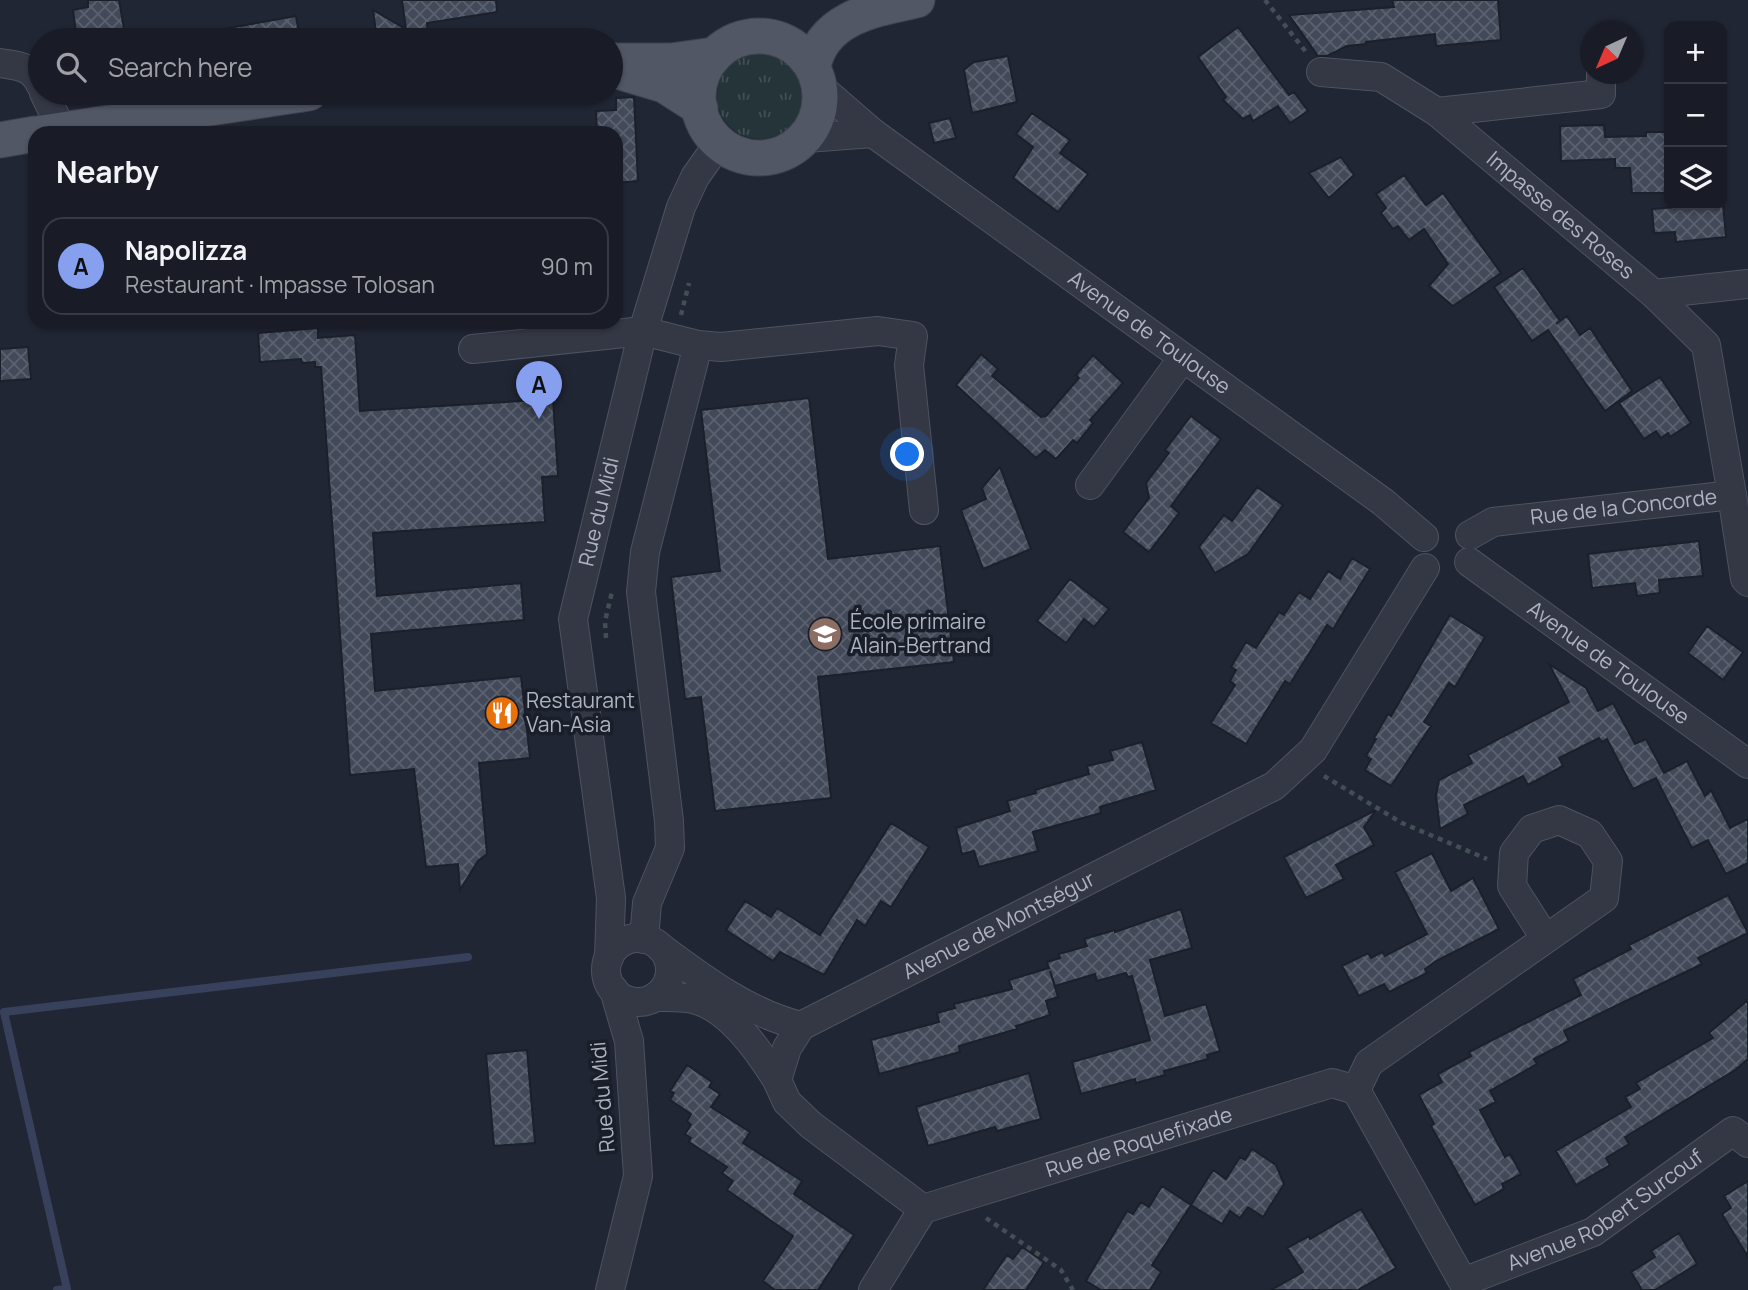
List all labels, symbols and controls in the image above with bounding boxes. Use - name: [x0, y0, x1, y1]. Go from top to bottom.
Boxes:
- north arrow: [1580, 21, 1643, 84]
- map controls: [1664, 21, 1727, 210]
- button: +: [1664, 21, 1727, 84]
- search box: [28, 28, 623, 105]
- icon: search: [52, 48, 90, 86]
- text: Search here: [108, 49, 253, 85]
- button: −: [1664, 84, 1727, 147]
- street label: Impasse des Roses: [1481, 144, 1641, 285]
- button: layers: [1664, 147, 1727, 210]
- text: Nearby: [56, 151, 159, 192]
- text: Napolizza: [125, 232, 247, 268]
- text: A: [73, 250, 89, 282]
- text: 90 m: [541, 250, 593, 282]
- street label: Avenue de Toulouse: [1063, 264, 1236, 400]
- text: Restaurant · Impasse Tolosan: [125, 268, 435, 300]
- pin: A: [516, 361, 562, 419]
- your location: [890, 437, 924, 471]
- street label: Rue du Midi: [571, 454, 625, 569]
- street label: Rue de la Concorde: [1529, 482, 1718, 531]
- street label: Avenue de Toulouse: [1522, 594, 1696, 730]
- place label: École primaire Alain-Bertrand: [850, 607, 991, 659]
- school or university icon: École primaire Alain-Bertrand: [806, 615, 844, 653]
- place label: Restaurant Van-Asia: [526, 686, 635, 738]
- restaurant icon: Restaurant Van-Asia: [483, 694, 521, 732]
- street label: Avenue de Montségur: [898, 864, 1100, 985]
- street label: Rue du Midi: [583, 1040, 621, 1154]
- street label: Rue de Roquefixade: [1042, 1100, 1235, 1183]
- street label: Avenue Robert Surcouf: [1503, 1142, 1709, 1277]

